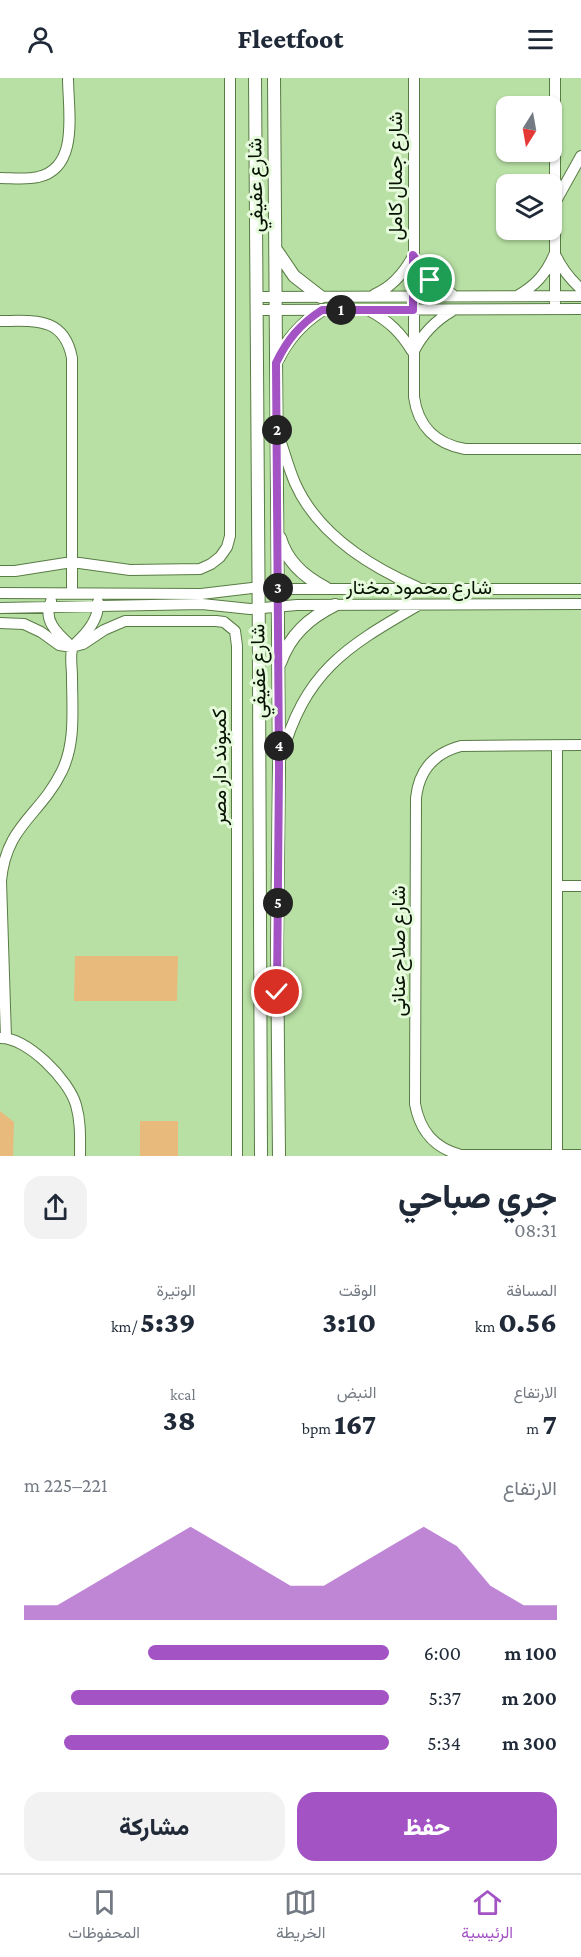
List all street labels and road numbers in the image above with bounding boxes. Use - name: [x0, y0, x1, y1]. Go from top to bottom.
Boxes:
- street label: شارع جمال كامل: [384, 112, 409, 240]
- street label: شارع عفيفي: [243, 137, 273, 232]
- street label: شارع محمود مختار: [345, 576, 492, 601]
- street label: شارع عفيفي: [246, 623, 276, 718]
- street label: كمبوند دار مصر: [208, 709, 232, 826]
- street label: شارع صلاح عنانى: [387, 886, 412, 1016]

